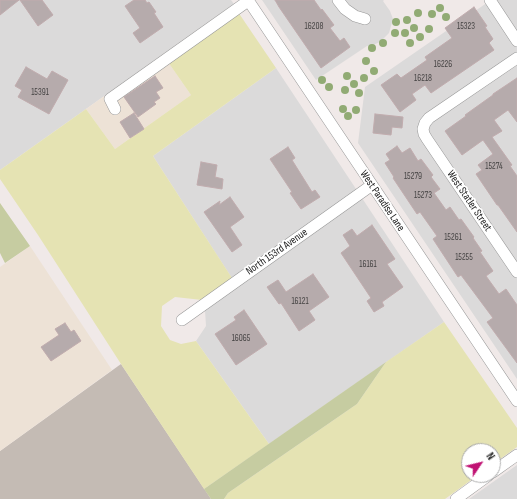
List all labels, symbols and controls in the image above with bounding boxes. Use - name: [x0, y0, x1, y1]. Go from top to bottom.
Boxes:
- house number: 16208: [305, 22, 323, 32]
- house number: 15323: [457, 22, 475, 32]
- house number: 16226: [434, 60, 452, 70]
- house number: 16218: [414, 74, 432, 84]
- house number: 15391: [31, 88, 49, 98]
- house number: 15274: [485, 162, 503, 172]
- street label: West Paradise Lane: [357, 168, 407, 234]
- street label: West Statler Street: [444, 168, 494, 234]
- house number: 15279: [404, 172, 422, 182]
- house number: 15273: [414, 191, 432, 201]
- street label: North 153rd Avenue: [244, 226, 310, 278]
- house number: 15261: [444, 233, 462, 243]
- house number: 15255: [455, 253, 473, 263]
- house number: 16161: [359, 260, 377, 270]
- house number: 16121: [291, 297, 309, 307]
- house number: 16065: [232, 334, 250, 344]
- north arrow: [461, 443, 501, 483]
- text: N: [483, 450, 497, 463]

